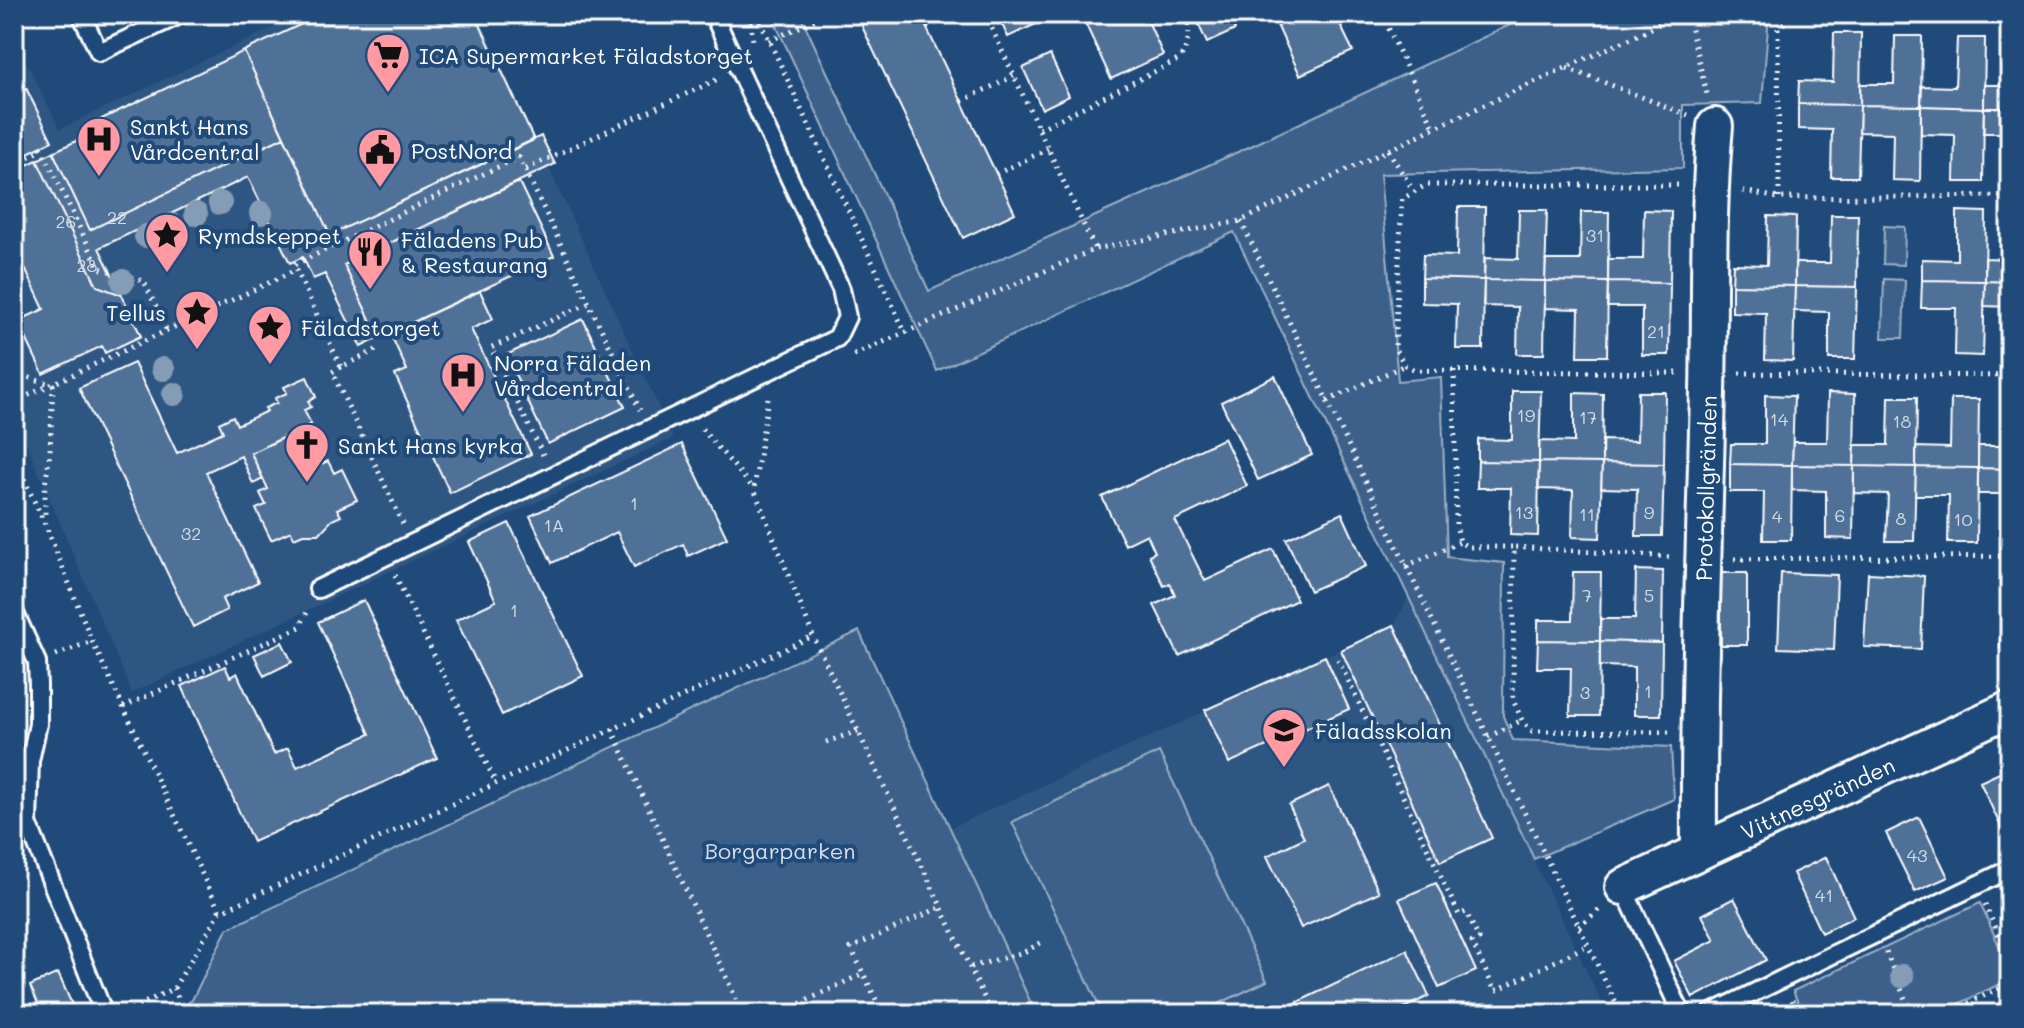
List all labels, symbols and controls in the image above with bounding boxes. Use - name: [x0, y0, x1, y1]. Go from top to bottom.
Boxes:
- supermarket icon: ICA Supermarket Fäladstorget: [364, 31, 412, 94]
- place label: ICA Supermarket Fäladstorget: [419, 41, 753, 70]
- place label: Sankt Hans Vårdcentral: [130, 112, 260, 166]
- hospital icon: Sankt Hans Vårdcentral: [75, 115, 123, 178]
- public building icon: PostNord: [356, 126, 404, 189]
- place label: PostNord: [411, 136, 512, 165]
- house number: 22: [107, 205, 127, 229]
- house number: 26: [56, 209, 76, 233]
- place icon: Rymdskeppet: [143, 211, 191, 274]
- place label: Rymdskeppet: [198, 221, 342, 250]
- house number: 31: [1586, 223, 1604, 247]
- place label: Fäladens Pub & Restaurang: [401, 225, 547, 279]
- restaurant icon: Fäladens Pub & Restaurang: [346, 228, 394, 291]
- house number: 28: [77, 253, 98, 277]
- place icon: Tellus: [173, 288, 221, 351]
- place label: Tellus: [106, 298, 166, 327]
- place icon: Fäladstorget: [246, 303, 294, 366]
- place label: Fäladstorget: [301, 313, 441, 342]
- house number: 21: [1647, 319, 1665, 343]
- place label: Norra Fäladen Vårdcentral: [494, 348, 651, 402]
- hospital icon: Norra Fäladen Vårdcentral: [439, 351, 487, 414]
- street label: Protokollgränden: [1688, 395, 1722, 581]
- house number: 19: [1517, 403, 1536, 427]
- house number: 17: [1579, 405, 1597, 429]
- house number: 14: [1770, 407, 1789, 431]
- house number: 18: [1893, 409, 1912, 433]
- church icon: Sankt Hans kyrka: [283, 421, 331, 484]
- place label: Sankt Hans kyrka: [338, 431, 524, 460]
- house number: 1: [630, 491, 638, 515]
- house number: 13: [1515, 500, 1533, 524]
- house number: 9: [1644, 500, 1655, 524]
- house number: 11: [1579, 502, 1595, 526]
- house number: 6: [1835, 503, 1845, 527]
- house number: 4: [1772, 504, 1783, 528]
- house number: 8: [1896, 506, 1907, 530]
- house number: 10: [1953, 507, 1973, 531]
- house number: 1A: [544, 513, 564, 537]
- house number: 32: [181, 521, 201, 545]
- house number: 7: [1582, 583, 1592, 607]
- house number: 5: [1644, 583, 1654, 607]
- house number: 1: [510, 598, 518, 622]
- house number: 1: [1644, 679, 1652, 703]
- house number: 3: [1580, 680, 1590, 704]
- school or university icon: Fäladsskolan: [1260, 706, 1308, 769]
- place label: Fäladsskolan: [1315, 716, 1452, 745]
- street label: Vittnesgränden: [1736, 750, 1899, 845]
- park label: Borgarparken: [704, 836, 856, 865]
- house number: 43: [1906, 843, 1928, 867]
- house number: 41: [1815, 883, 1833, 907]

